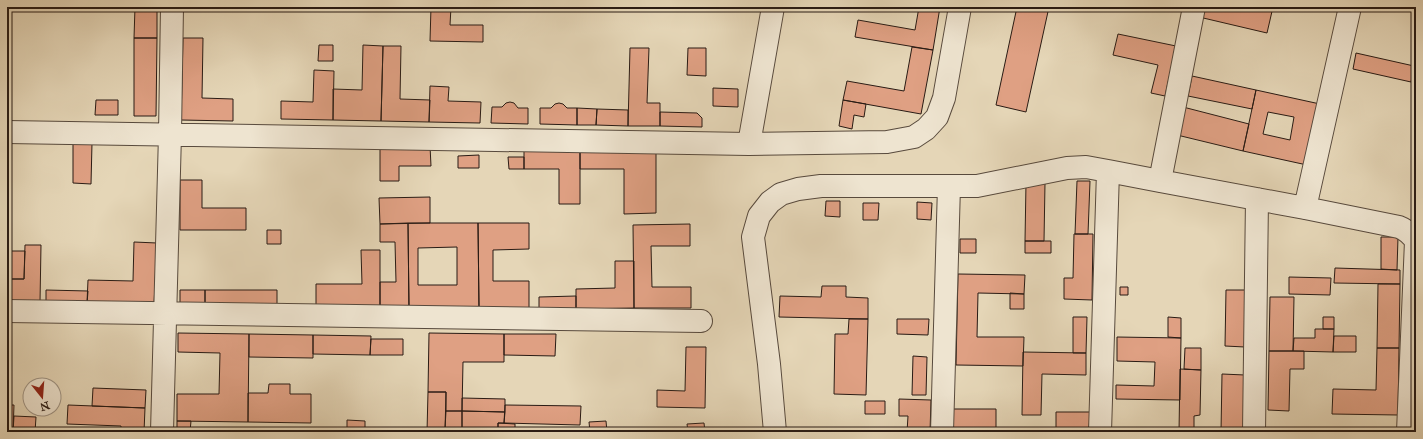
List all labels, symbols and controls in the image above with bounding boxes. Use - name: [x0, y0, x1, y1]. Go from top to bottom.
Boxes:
- north arrow: [22, 377, 62, 417]
- text: N: [38, 399, 51, 414]

